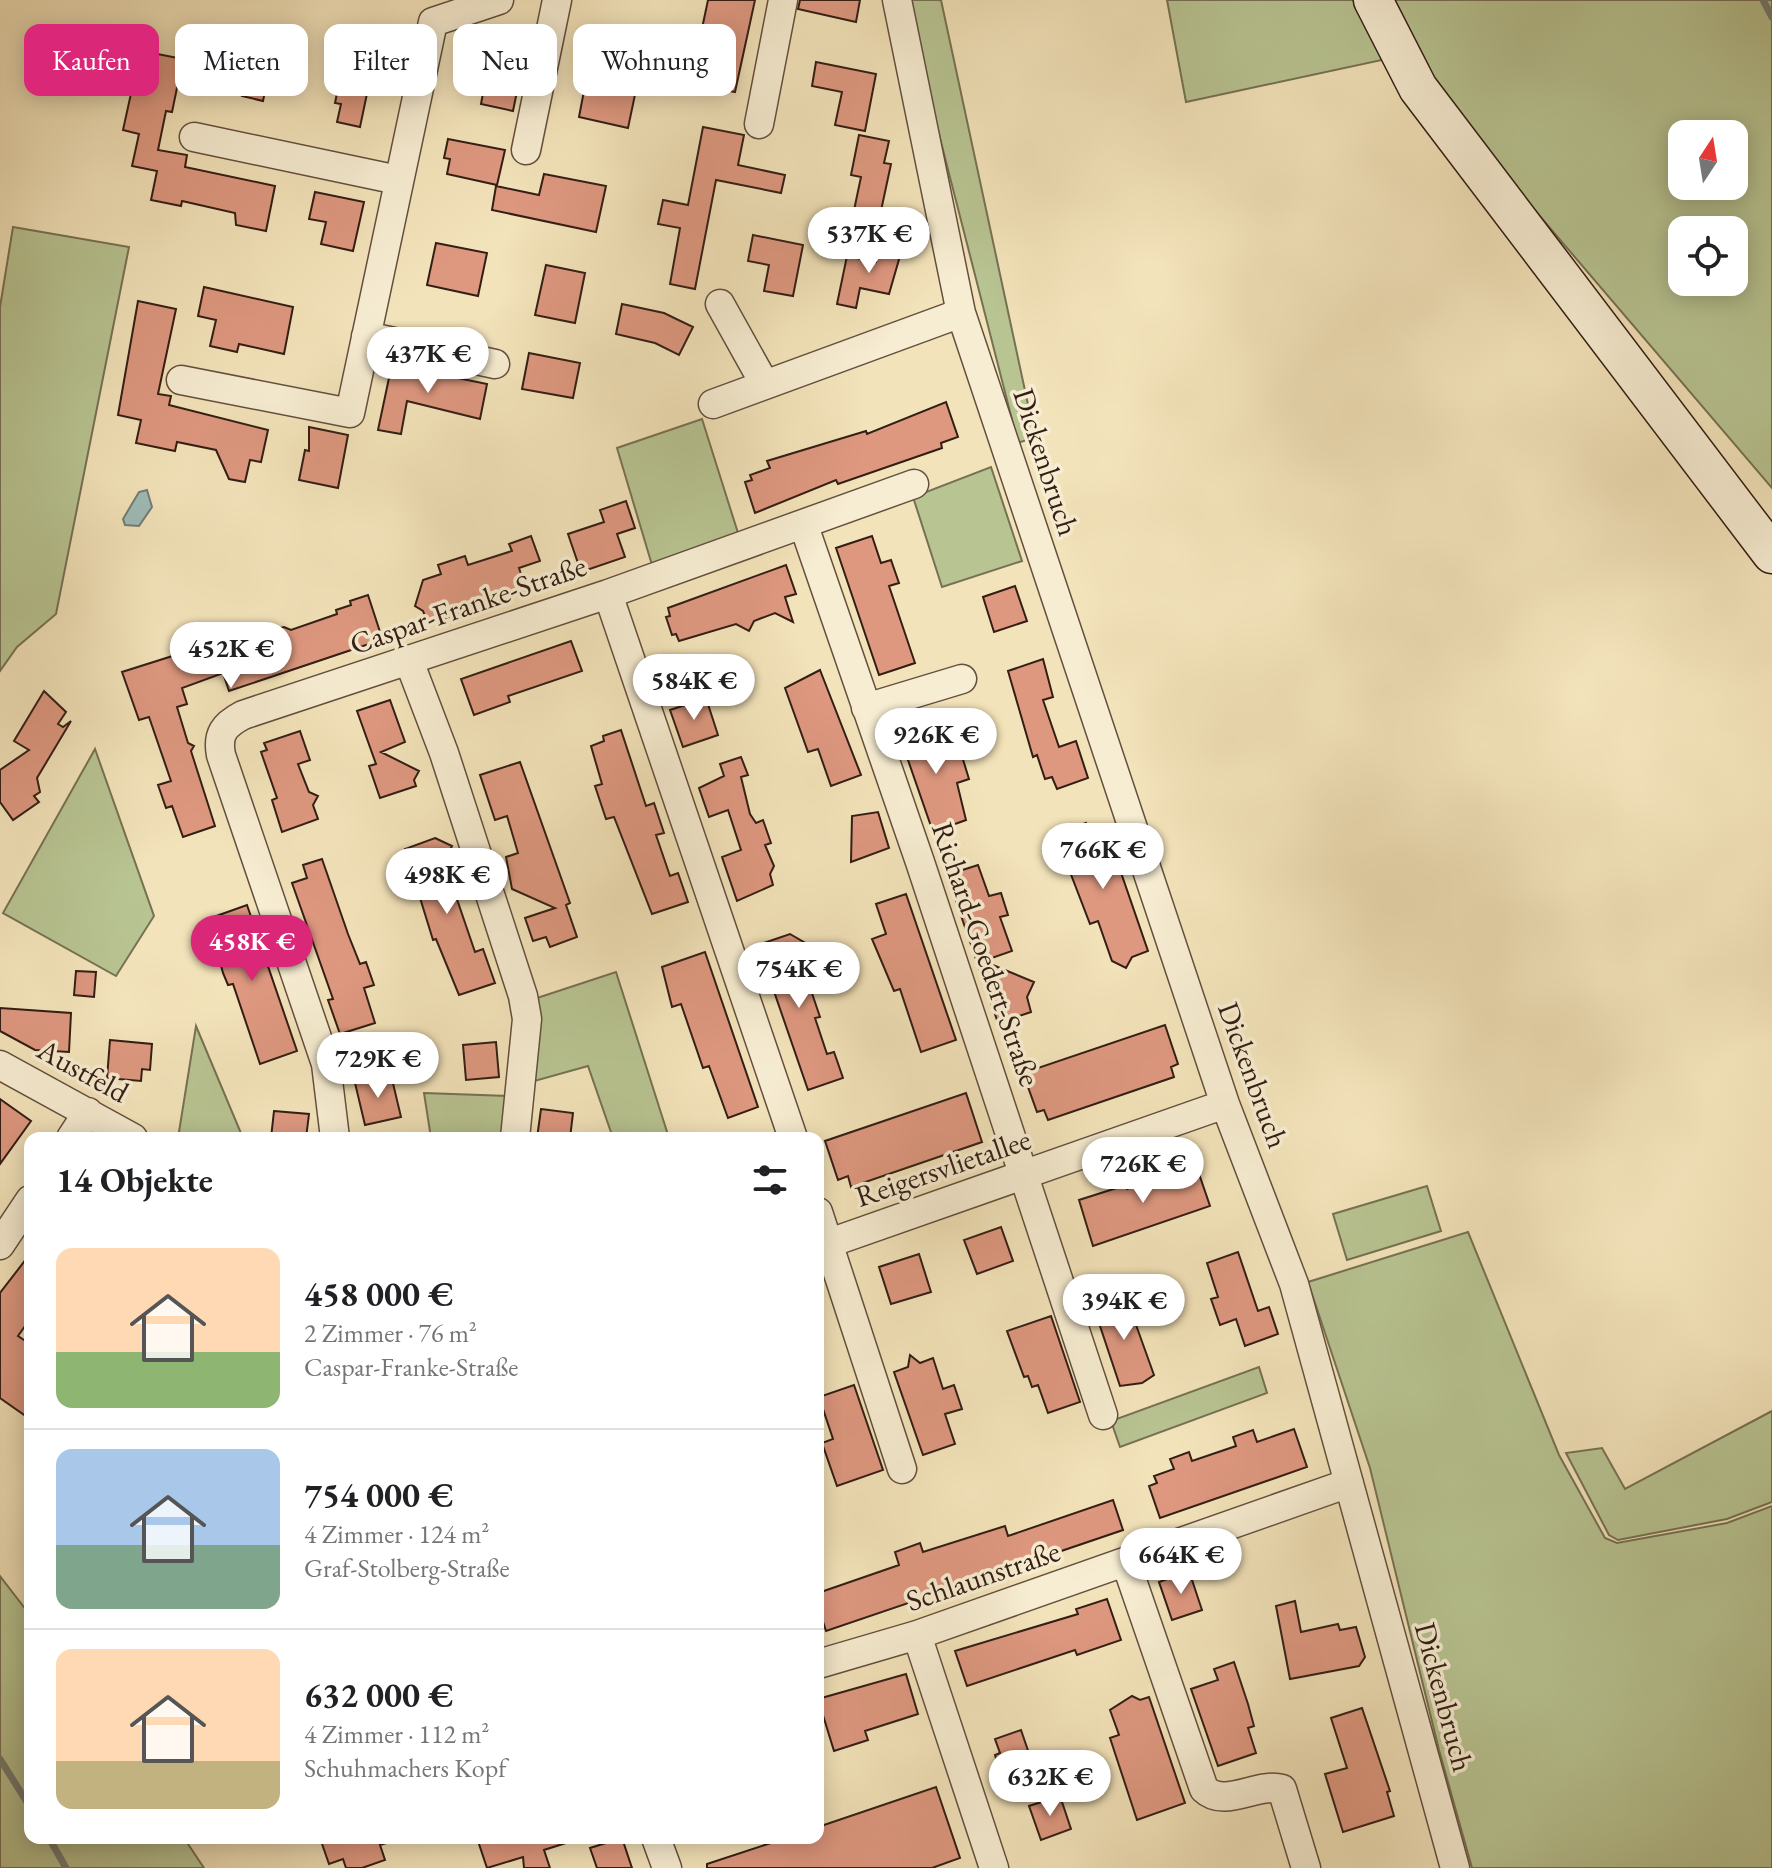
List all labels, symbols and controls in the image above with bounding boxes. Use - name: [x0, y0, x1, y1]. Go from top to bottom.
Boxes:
- chip: Kaufen: [24, 24, 159, 96]
- chip: Mieten: [175, 24, 308, 96]
- chip: Filter: [324, 24, 437, 96]
- chip: Neu: [453, 24, 557, 96]
- chip: Wohnung: [573, 24, 736, 96]
- north arrow: [1668, 120, 1748, 200]
- map controls: [1668, 120, 1748, 296]
- pin: 537K €: [804, 207, 934, 275]
- text: 537K €: [826, 216, 912, 250]
- button: locate: [1668, 216, 1748, 296]
- pin: 437K €: [363, 327, 493, 395]
- text: 437K €: [385, 336, 471, 370]
- street label: Dickenbruch: [1004, 383, 1089, 541]
- street label: Caspar-Franke-Straße: [344, 546, 591, 663]
- pin: 452K €: [166, 622, 296, 690]
- text: 452K €: [188, 631, 274, 665]
- pin: 584K €: [629, 654, 759, 722]
- text: 584K €: [651, 663, 737, 697]
- pin: 926K €: [871, 708, 1001, 776]
- text: 926K €: [893, 717, 979, 751]
- street label: Richard-Goedert-Straße: [923, 817, 1050, 1091]
- pin: 766K €: [1038, 823, 1168, 891]
- text: 766K €: [1060, 832, 1146, 866]
- pin: 498K €: [382, 848, 512, 916]
- text: 498K €: [404, 857, 490, 891]
- pin: 458K €: [187, 915, 317, 983]
- text: 458K €: [209, 924, 295, 958]
- pin: 754K €: [734, 942, 864, 1010]
- text: 754K €: [756, 951, 842, 985]
- street label: Dickenbruch: [1209, 996, 1298, 1153]
- street label: Austfeld: [30, 1029, 137, 1112]
- pin: 729K €: [313, 1032, 443, 1100]
- text: 729K €: [335, 1041, 421, 1075]
- street label: Reigersvlietallee: [850, 1119, 1036, 1216]
- pin: 726K €: [1078, 1137, 1208, 1205]
- text: 726K €: [1100, 1146, 1186, 1180]
- text: 14 Objekte: [56, 1158, 213, 1202]
- icon: filters: [748, 1158, 792, 1202]
- text: 458 000 €: [304, 1272, 453, 1316]
- pin: 394K €: [1059, 1274, 1189, 1342]
- icon: home: [120, 1280, 216, 1376]
- text: 394K €: [1081, 1283, 1167, 1317]
- text: 2 Zimmer · 76 m²: [304, 1316, 477, 1350]
- text: Caspar-Franke-Straße: [304, 1350, 519, 1384]
- text: 754 000 €: [304, 1473, 453, 1517]
- icon: home: [120, 1481, 216, 1577]
- text: 4 Zimmer · 124 m²: [304, 1517, 489, 1551]
- pin: 664K €: [1116, 1528, 1246, 1596]
- street label: Schlaunstraße: [901, 1531, 1065, 1620]
- text: 664K €: [1138, 1537, 1224, 1571]
- text: Graf-Stolberg-Straße: [304, 1551, 510, 1585]
- street label: Dickenbruch: [1406, 1618, 1483, 1776]
- text: 632 000 €: [304, 1673, 453, 1717]
- icon: home: [120, 1681, 216, 1777]
- text: 4 Zimmer · 112 m²: [304, 1717, 489, 1751]
- pin: 632K €: [985, 1750, 1115, 1818]
- text: Schuhmachers Kopf: [304, 1751, 507, 1785]
- text: 632K €: [1007, 1759, 1093, 1793]

